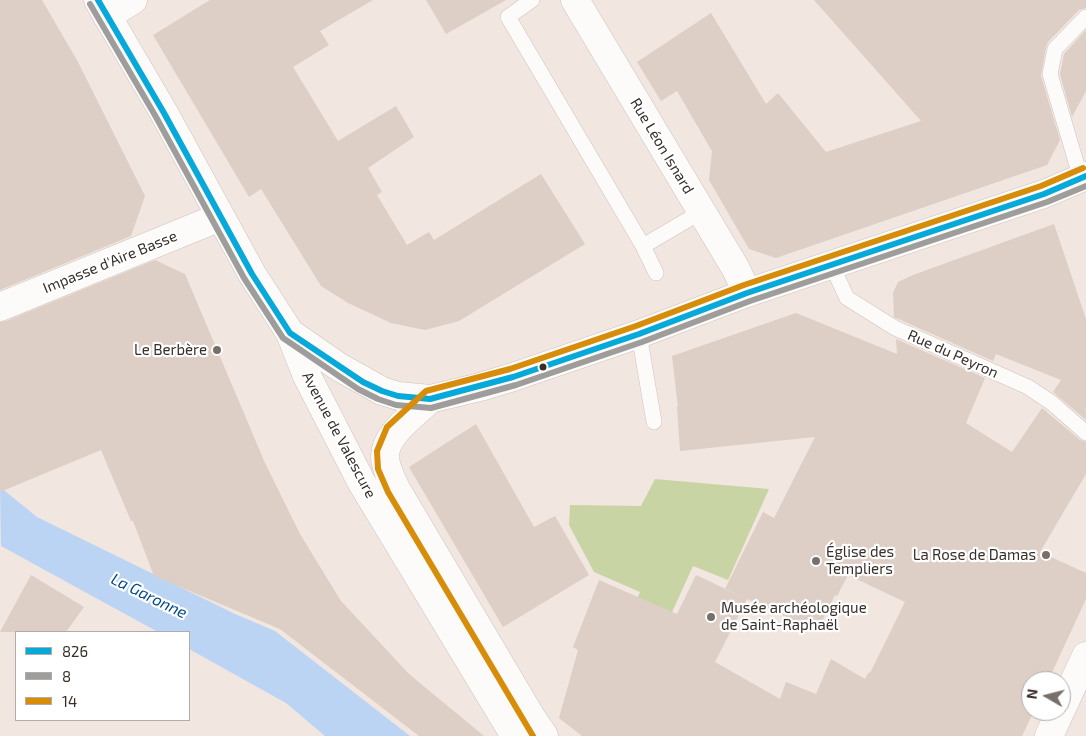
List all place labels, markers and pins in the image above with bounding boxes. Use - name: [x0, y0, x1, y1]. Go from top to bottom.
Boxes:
- place label: Le Berbère: [134, 341, 207, 359]
- marker: Le Berbère: [211, 344, 223, 356]
- unlabelled marker: [538, 362, 548, 372]
- place label: Église des Templiers: [826, 543, 894, 578]
- place label: La Rose de Damas: [913, 546, 1036, 564]
- marker: La Rose de Damas: [1040, 549, 1052, 561]
- marker: Église des Templiers: [810, 555, 822, 567]
- place label: Musée archéologique de Saint-Raphaël: [721, 599, 867, 634]
- marker: Musée archéologique de Saint-Raphaël: [705, 611, 717, 623]

